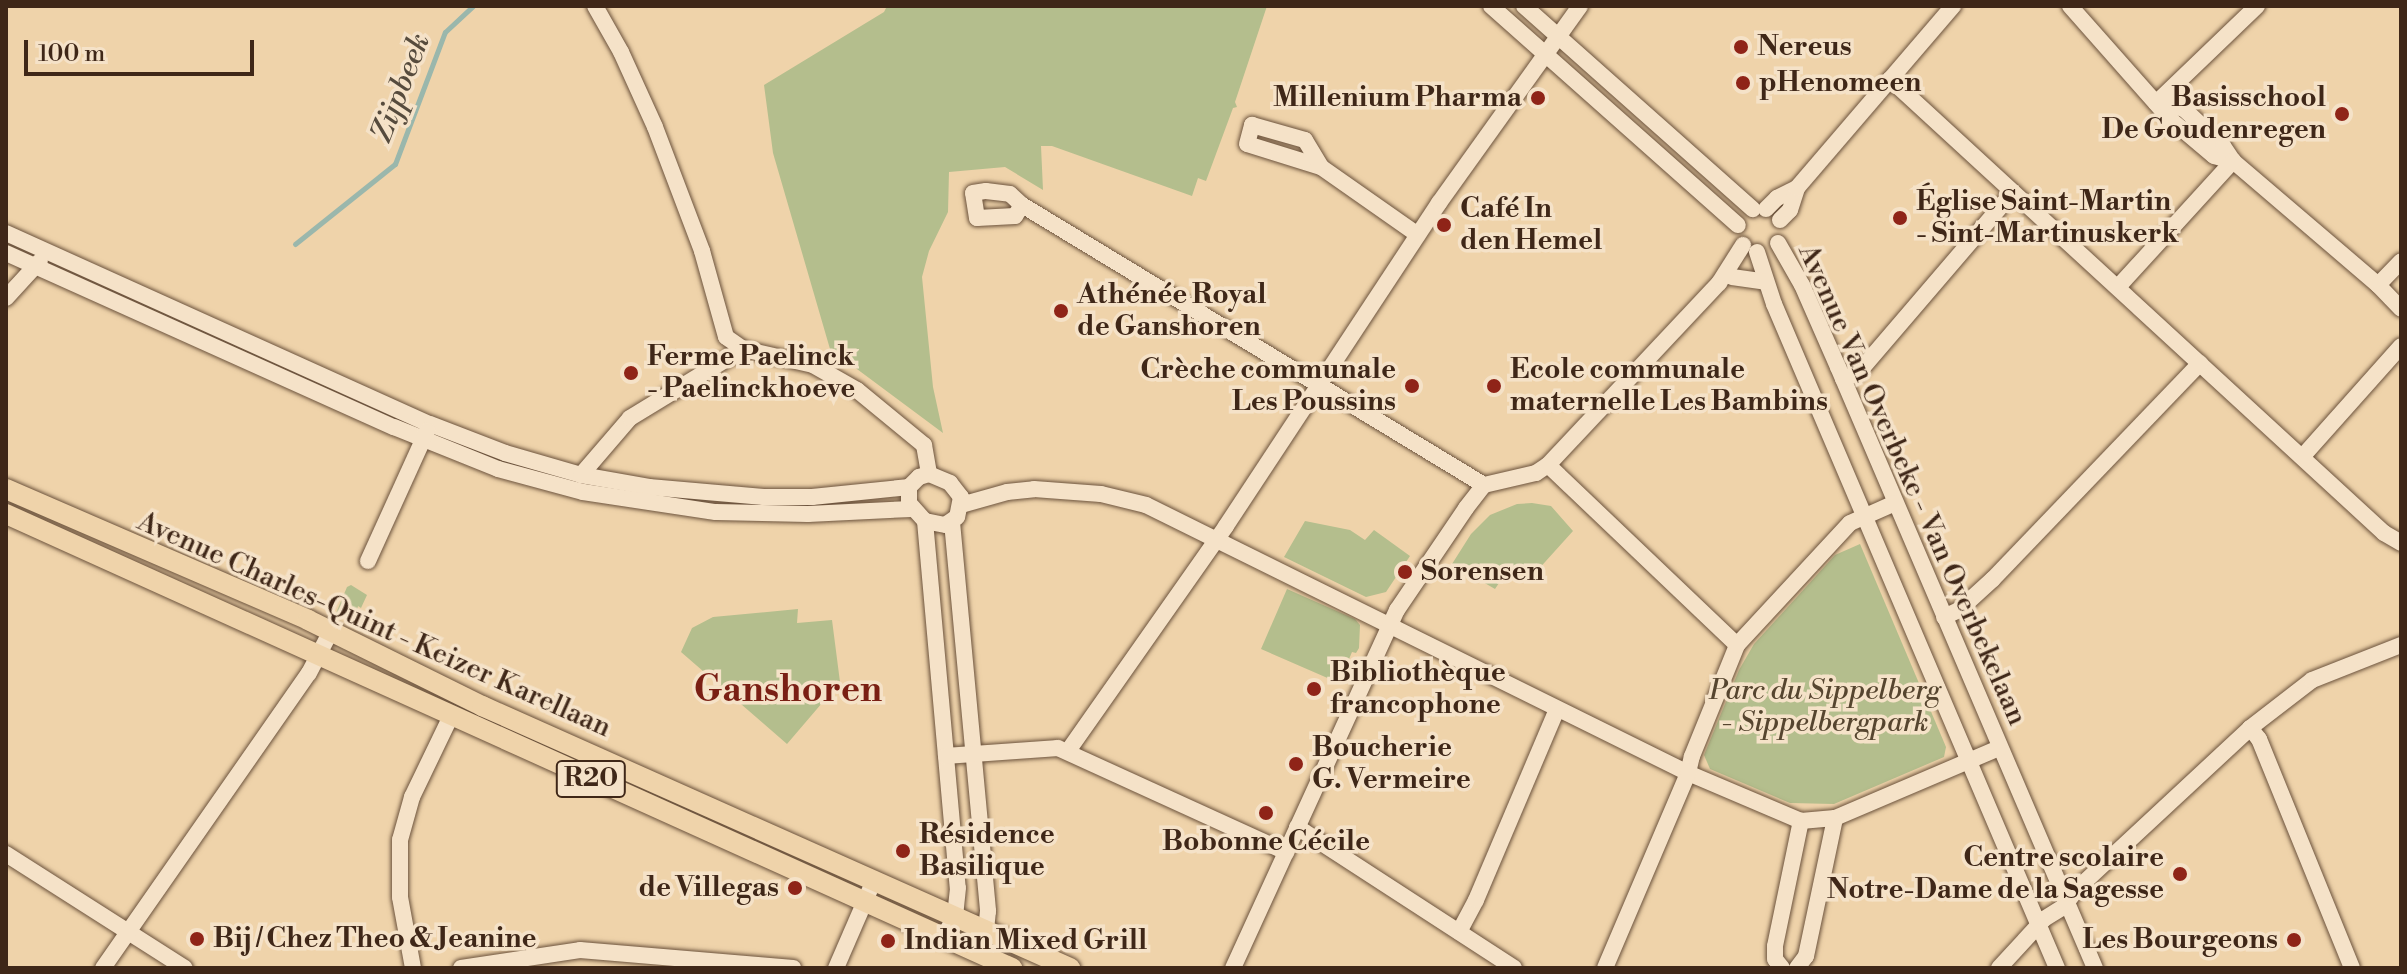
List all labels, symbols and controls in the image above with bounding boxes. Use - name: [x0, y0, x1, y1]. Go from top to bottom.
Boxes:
- scale bar: [28, 24, 258, 74]
- water label: Zijpbeek: [364, 28, 438, 148]
- place label: Nereus: [1757, 30, 1852, 64]
- marker: Nereus: [1732, 38, 1750, 56]
- text: 100 m: [38, 39, 105, 69]
- place label: pHenomeen: [1759, 66, 1921, 100]
- marker: pHenomeen: [1734, 74, 1752, 92]
- place label: Millenium Pharma: [1273, 81, 1522, 115]
- place label: Basisschool De Goudenregen: [2101, 81, 2326, 147]
- marker: Millenium Pharma: [1529, 89, 1547, 107]
- marker: Basisschool De Goudenregen: [2333, 105, 2351, 123]
- place label: Église Saint-Martin - Sint-Martinuskerk: [1916, 185, 2179, 251]
- place label: Café In den Hemel: [1460, 192, 1602, 258]
- marker: Église Saint-Martin - Sint-Martinuskerk: [1891, 209, 1909, 227]
- marker: Café In den Hemel: [1435, 216, 1453, 234]
- street label: Avenue Van Overbeke - Van Overbekelaan: [1790, 239, 2034, 731]
- place label: Athénée Royal de Ganshoren: [1077, 278, 1266, 344]
- marker: Athénée Royal de Ganshoren: [1052, 302, 1070, 320]
- place label: Ferme Paelinck - Paelinckhoeve: [647, 340, 855, 406]
- place label: Crèche communale Les Poussins: [1140, 353, 1396, 419]
- place label: Ecole communale maternelle Les Bambins: [1510, 353, 1828, 419]
- marker: Ferme Paelinck - Paelinckhoeve: [622, 364, 640, 382]
- marker: Crèche communale Les Poussins: [1403, 377, 1421, 395]
- marker: Ecole communale maternelle Les Bambins: [1485, 377, 1503, 395]
- street label: Avenue Charles-Quint - Keizer Karellaan: [132, 505, 616, 745]
- place label: Sorensen: [1421, 555, 1544, 589]
- marker: Sorensen: [1396, 563, 1414, 581]
- place label: Bibliothèque francophone: [1330, 656, 1506, 722]
- district label: Ganshoren: [694, 669, 882, 713]
- park label: Parc du Sippelberg - Sippelbergpark: [1709, 674, 1941, 740]
- marker: Bibliothèque francophone: [1305, 680, 1323, 698]
- place label: Boucherie G. Vermeire: [1312, 731, 1471, 797]
- marker: Boucherie G. Vermeire: [1287, 755, 1305, 773]
- road number: R20: [555, 757, 627, 801]
- marker: Bobonne Cécile: [1257, 804, 1275, 822]
- place label: Résidence Basilique: [919, 818, 1055, 884]
- place label: Bobonne Cécile: [1162, 825, 1370, 859]
- place label: Centre scolaire Notre-Dame de la Sagesse: [1827, 841, 2164, 907]
- marker: Résidence Basilique: [894, 842, 912, 860]
- marker: Centre scolaire Notre-Dame de la Sagesse: [2171, 865, 2189, 883]
- place label: de Villegas: [638, 871, 779, 905]
- marker: de Villegas: [786, 879, 804, 897]
- place label: Bij / Chez Theo & Jeanine: [213, 922, 537, 956]
- place label: Les Bourgeons: [2082, 923, 2278, 957]
- place label: Indian Mixed Grill: [904, 924, 1147, 958]
- marker: Bij / Chez Theo & Jeanine: [188, 930, 206, 948]
- marker: Les Bourgeons: [2285, 931, 2303, 949]
- marker: Indian Mixed Grill: [879, 932, 897, 950]

